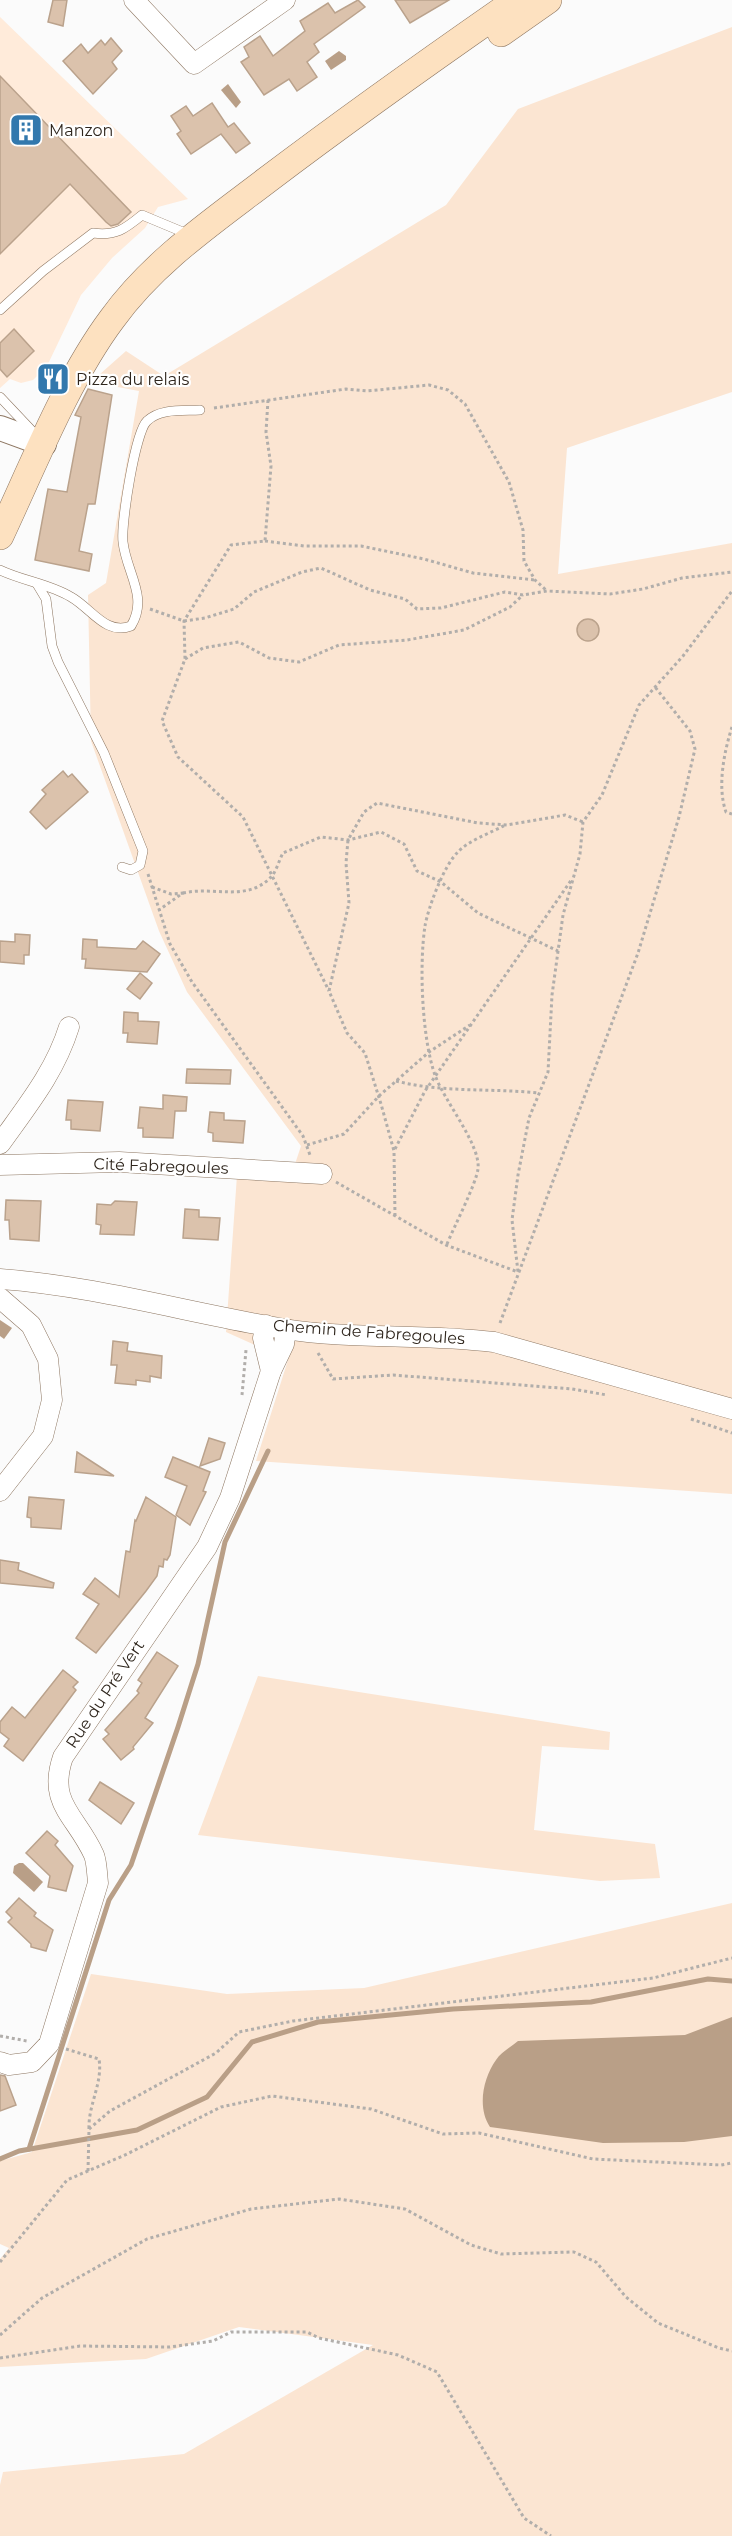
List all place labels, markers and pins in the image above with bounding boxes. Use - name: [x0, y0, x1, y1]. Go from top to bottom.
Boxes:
- building icon: Manzon: [8, 112, 44, 148]
- place label: Manzon: [49, 121, 113, 140]
- restaurant icon: Pizza du relais: [35, 361, 71, 397]
- place label: Pizza du relais: [76, 370, 189, 389]

